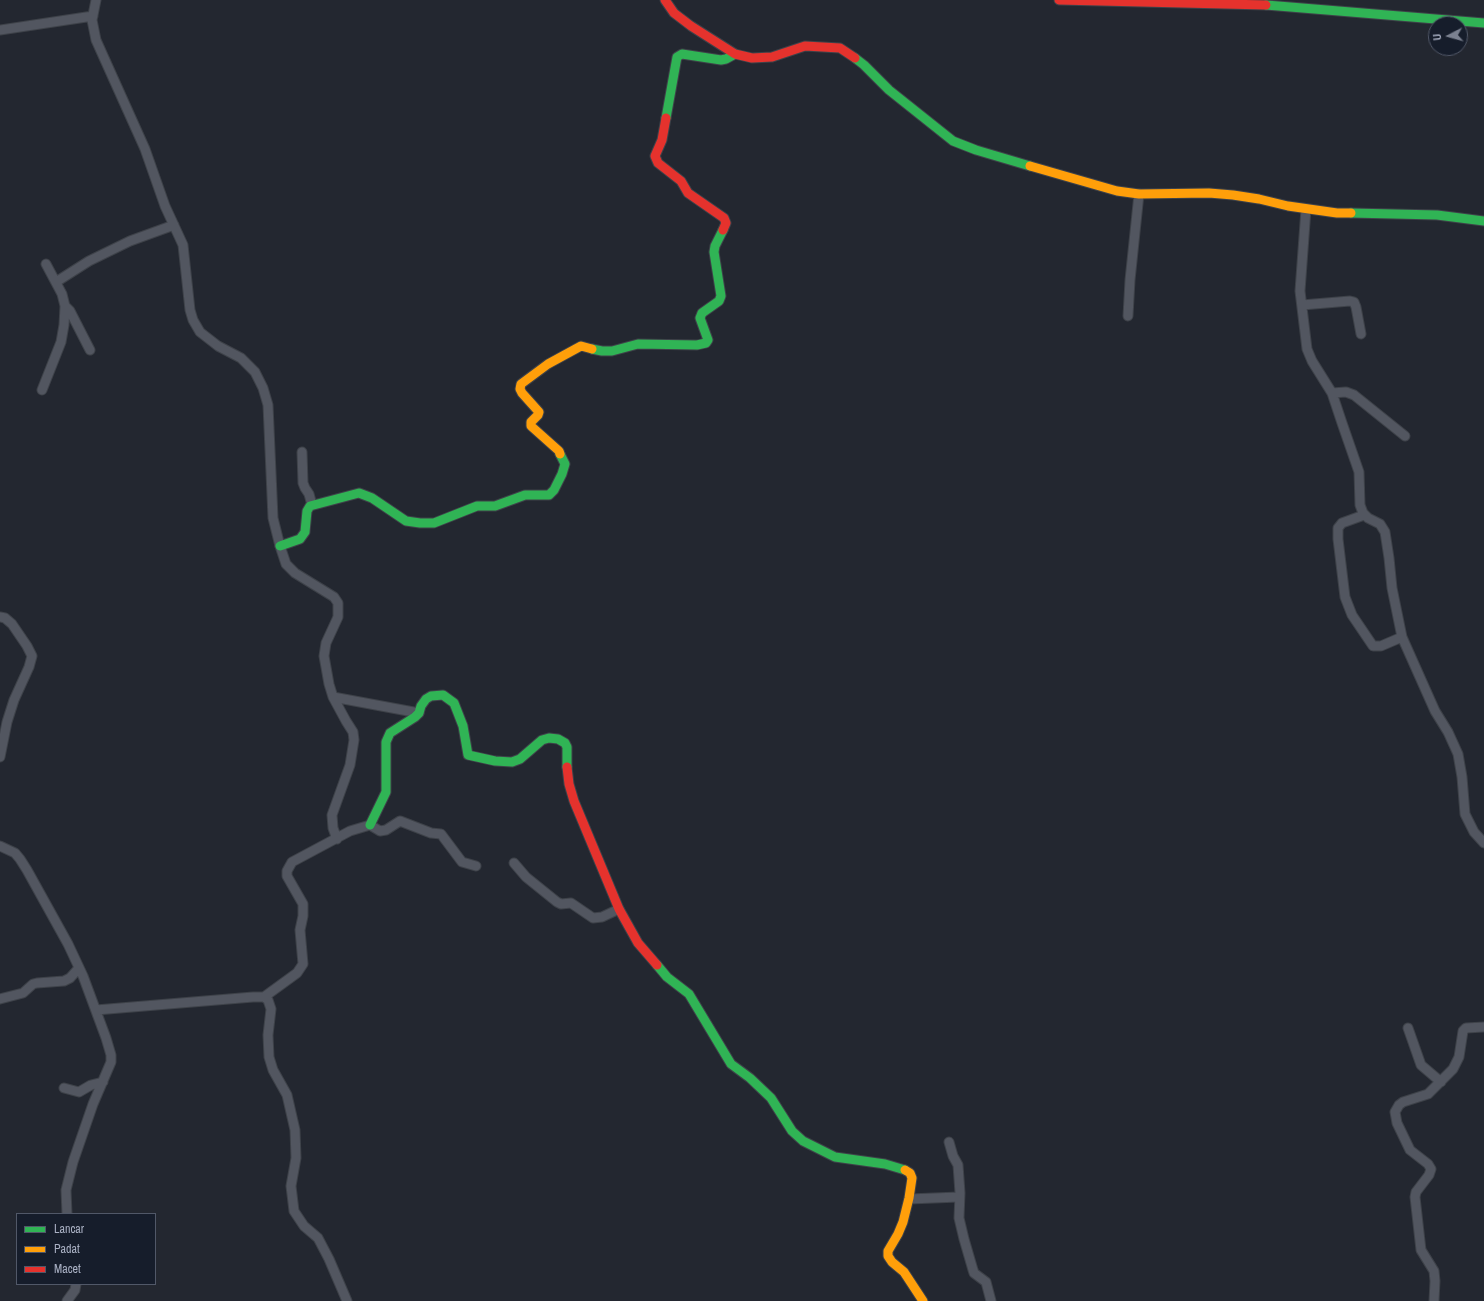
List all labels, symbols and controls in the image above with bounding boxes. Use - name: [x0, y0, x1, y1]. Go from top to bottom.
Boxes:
- north arrow: [1428, 16, 1468, 56]
- text: U: [1430, 33, 1444, 41]
- legend: [16, 1213, 156, 1285]
- text: Lancar: [54, 1221, 84, 1237]
- text: Padat: [54, 1241, 80, 1257]
- text: Macet: [54, 1261, 81, 1277]

